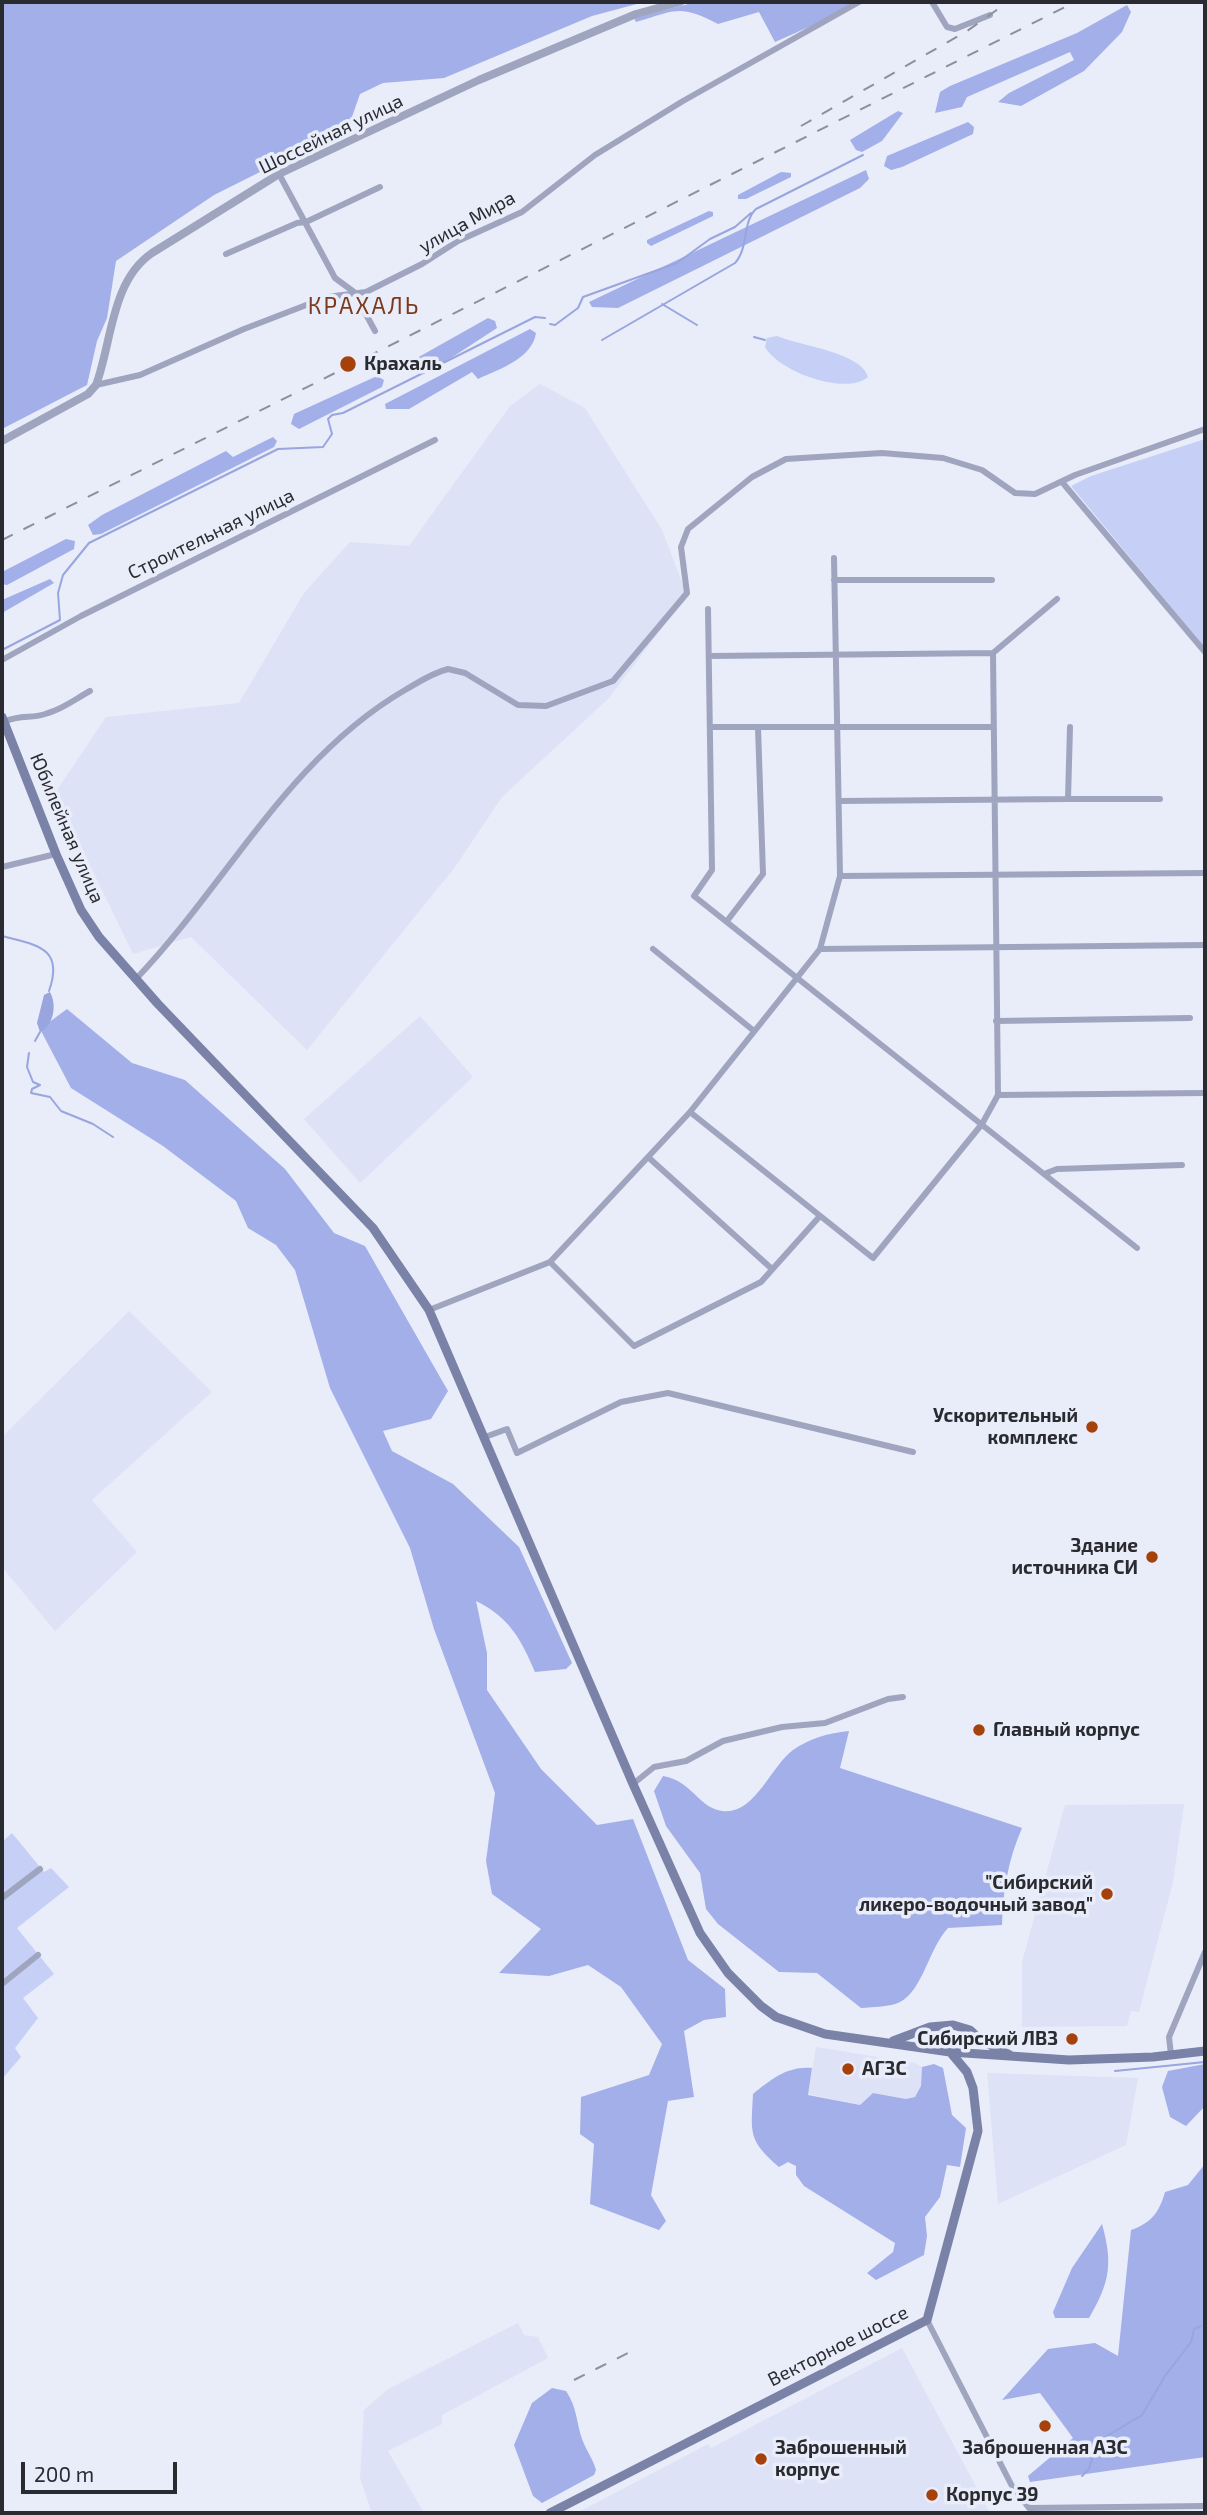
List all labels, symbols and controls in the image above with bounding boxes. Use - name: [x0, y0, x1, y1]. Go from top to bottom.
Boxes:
- street label: Шоссейная улица: [255, 89, 407, 179]
- street label: улица Мира: [415, 186, 519, 258]
- district label: КРАХАЛЬ: [309, 292, 419, 320]
- place label: Крахаль: [364, 353, 442, 375]
- marker: Крахаль: [338, 354, 358, 374]
- street label: Строительная улица: [124, 484, 298, 584]
- street label: Юбилейная улица: [25, 749, 109, 907]
- place label: Ускорительный комплекс: [933, 1405, 1078, 1449]
- marker: Ускорительный комплекс: [1084, 1419, 1100, 1435]
- place label: Здание источника СИ: [1011, 1535, 1138, 1579]
- marker: Здание источника СИ: [1144, 1549, 1160, 1565]
- place label: Главный корпус: [993, 1719, 1140, 1741]
- marker: Главный корпус: [971, 1722, 987, 1738]
- place label: "Сибирский ликеро-водочный завод": [859, 1872, 1093, 1916]
- marker: "Сибирский ликеро-водочный завод": [1099, 1886, 1115, 1902]
- place label: Сибирский ЛВЗ: [917, 2028, 1058, 2050]
- marker: Сибирский ЛВЗ: [1064, 2031, 1080, 2047]
- place label: АГЗС: [862, 2058, 907, 2080]
- marker: АГЗС: [840, 2061, 856, 2077]
- street label: Векторное шоссе: [764, 2301, 912, 2391]
- marker: Заброшенная АЗС: [1037, 2418, 1053, 2434]
- place label: Заброшенный корпус: [775, 2437, 907, 2481]
- place label: Заброшенная АЗС: [962, 2437, 1128, 2459]
- scale bar: [24, 2448, 180, 2492]
- marker: Заброшенный корпус: [753, 2451, 769, 2467]
- text: 200 m: [34, 2461, 94, 2486]
- place label: Корпус 39: [946, 2484, 1038, 2506]
- marker: Корпус 39: [924, 2487, 940, 2503]

